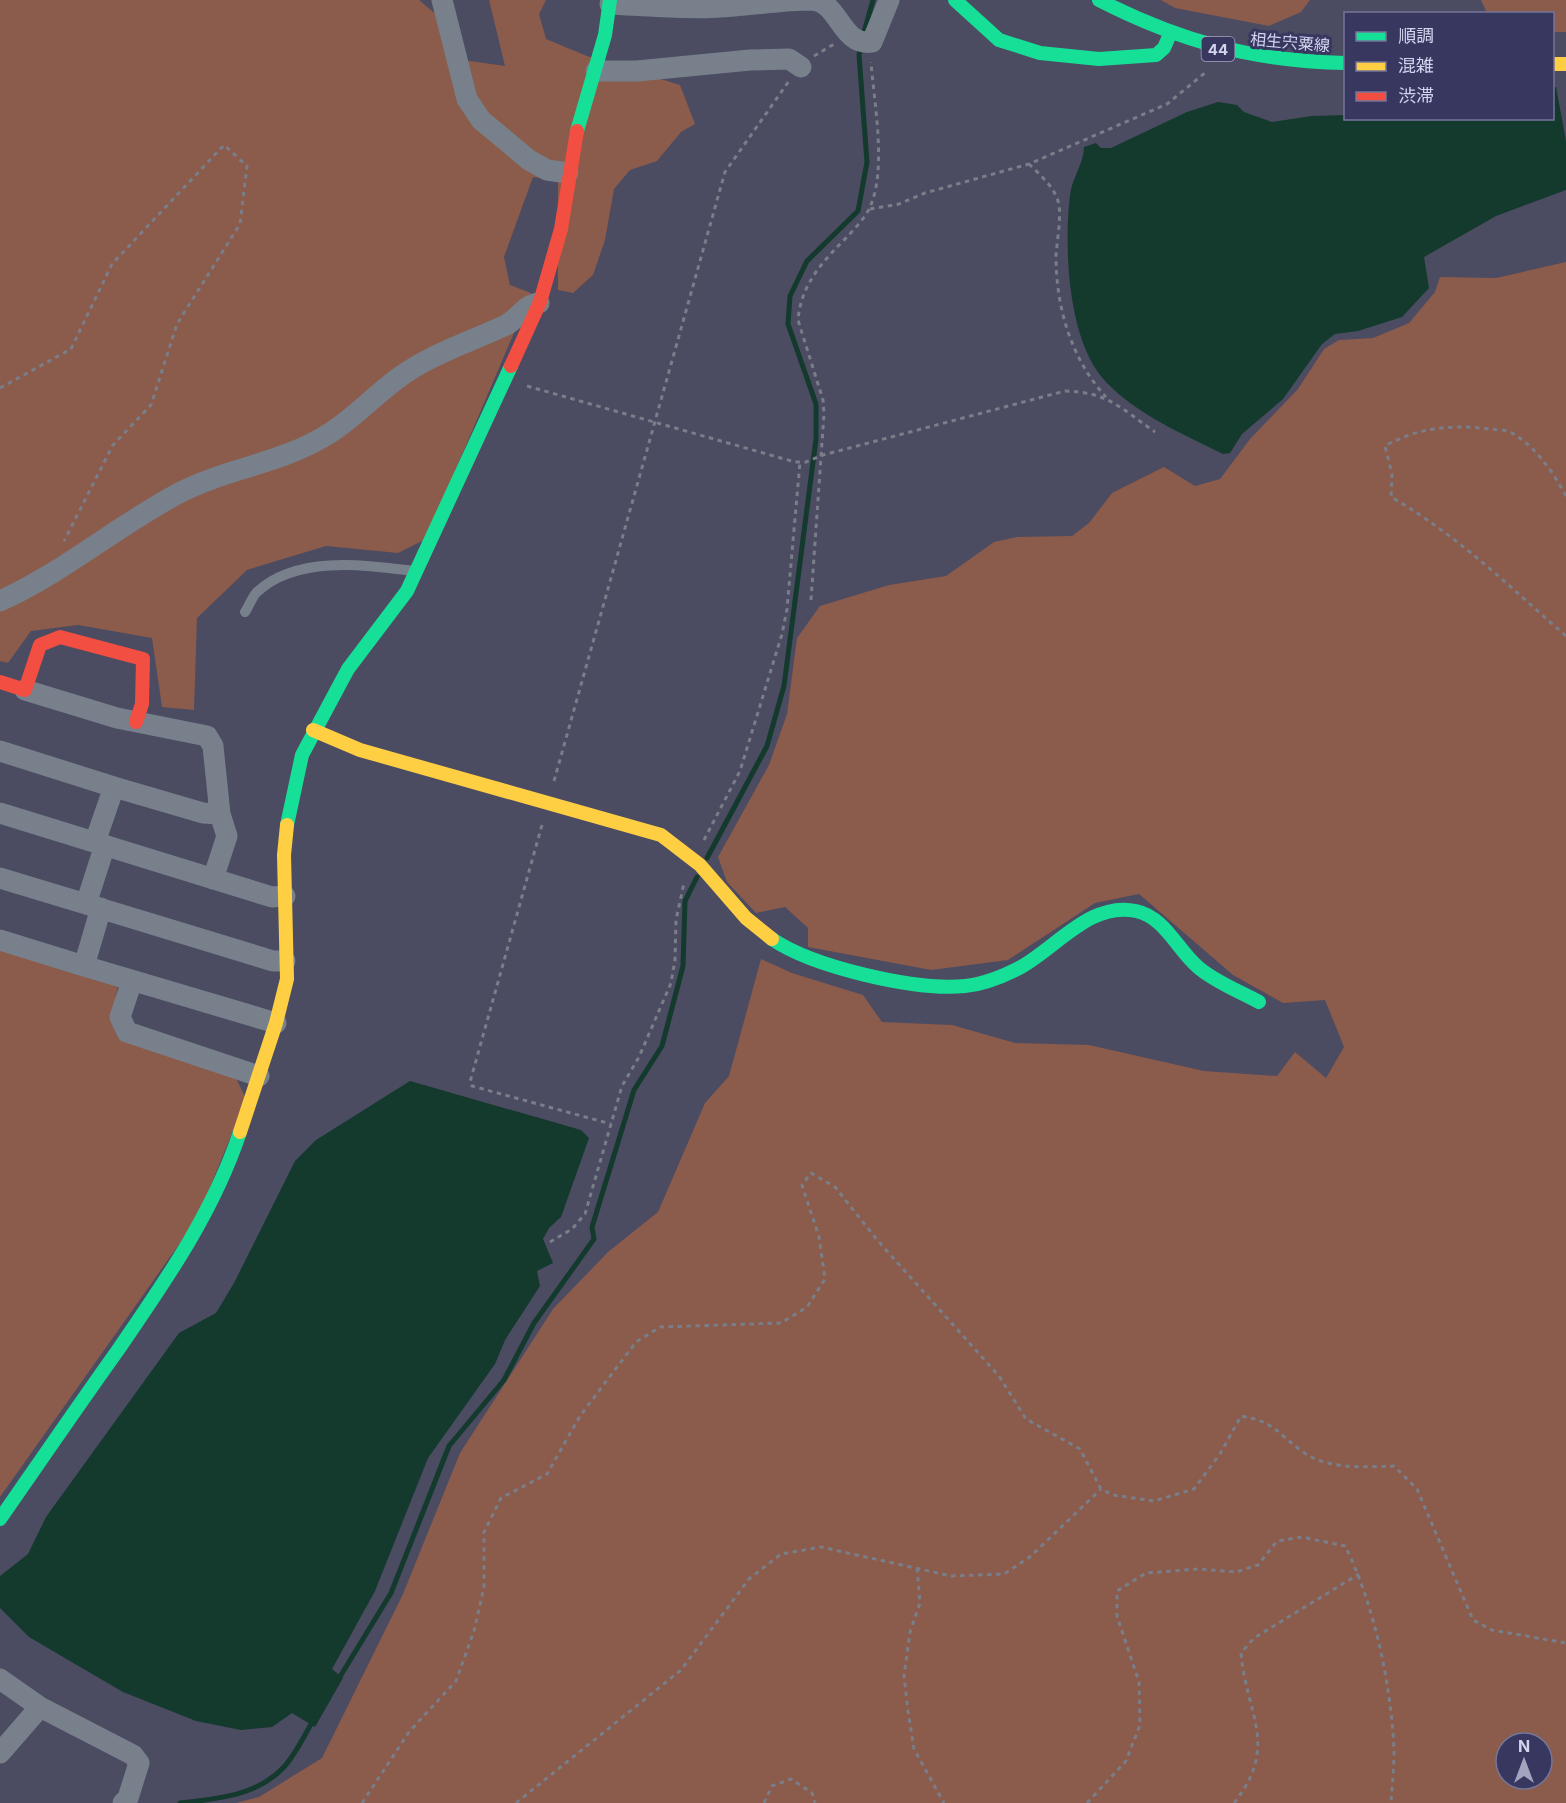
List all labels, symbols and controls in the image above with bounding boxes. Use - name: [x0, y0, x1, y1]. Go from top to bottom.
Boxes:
- legend: [1344, 12, 1554, 120]
- text: 順調: [1398, 25, 1434, 46]
- street label: 相生宍粟線: [1249, 29, 1331, 55]
- road number: 44: [1202, 37, 1234, 61]
- text: 混雑: [1398, 55, 1434, 76]
- text: 渋滞: [1398, 85, 1434, 106]
- north arrow: [1494, 1731, 1554, 1791]
- text: N: [1518, 1736, 1530, 1756]

